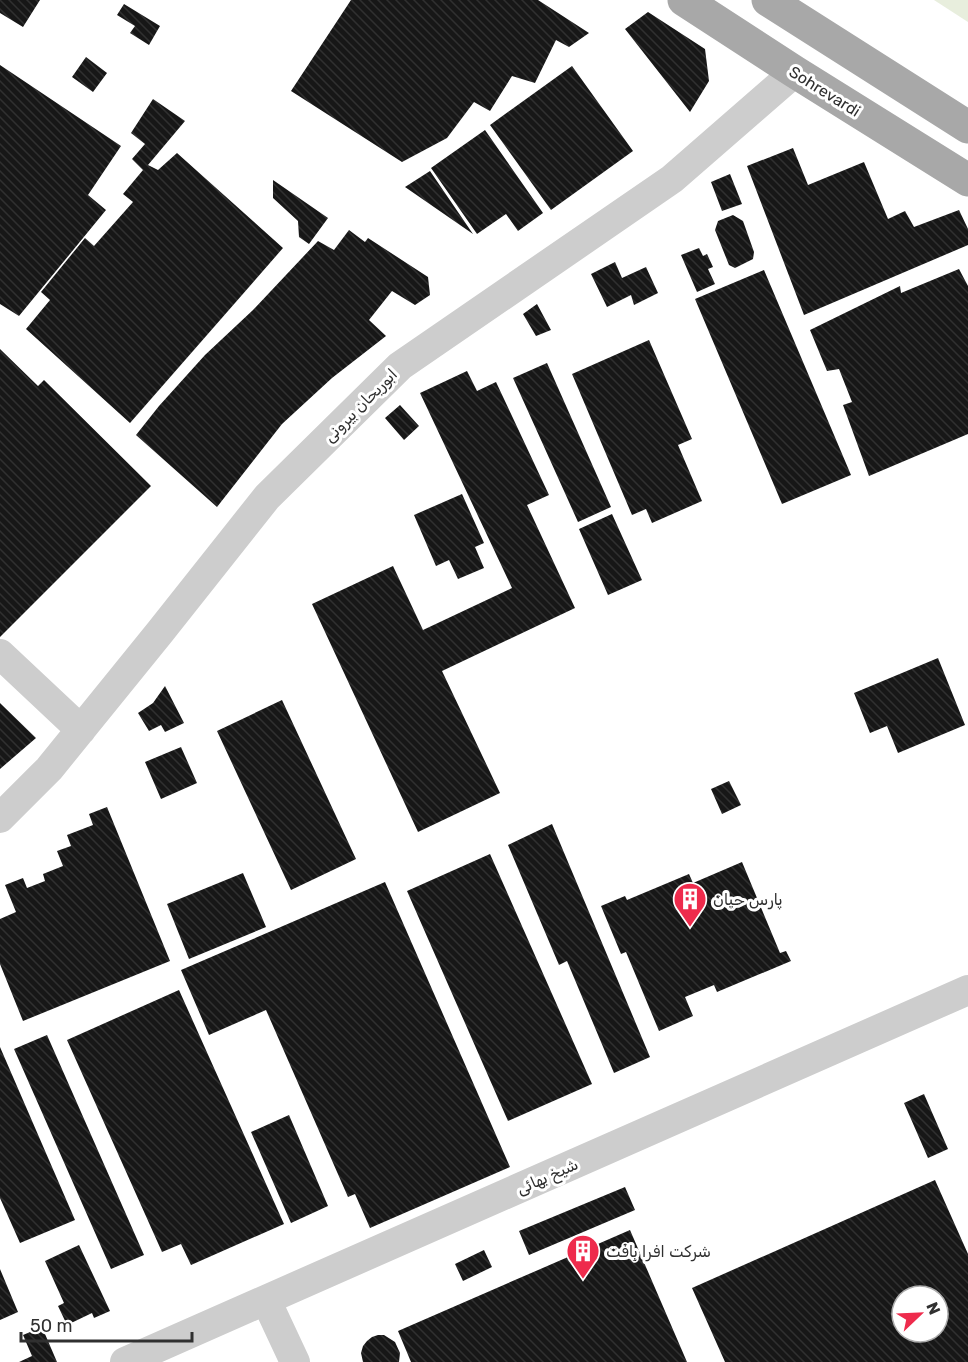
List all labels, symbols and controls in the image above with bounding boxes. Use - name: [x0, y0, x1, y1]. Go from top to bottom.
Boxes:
- street label: Sohrevardi: [786, 62, 864, 121]
- street label: ابوریحان بیرونی: [320, 365, 402, 447]
- building icon: پارس حیان: [672, 881, 708, 928]
- place label: پارس حیان: [713, 890, 783, 910]
- street label: شیخ بهائی: [513, 1154, 582, 1200]
- building icon: شرکت افرا بافت: [565, 1233, 601, 1280]
- place label: شرکت افرا بافت: [606, 1242, 711, 1262]
- north arrow: [890, 1284, 950, 1344]
- text: N: [922, 1299, 944, 1317]
- scale bar: [21, 1305, 192, 1343]
- text: 50 m: [30, 1315, 73, 1337]

